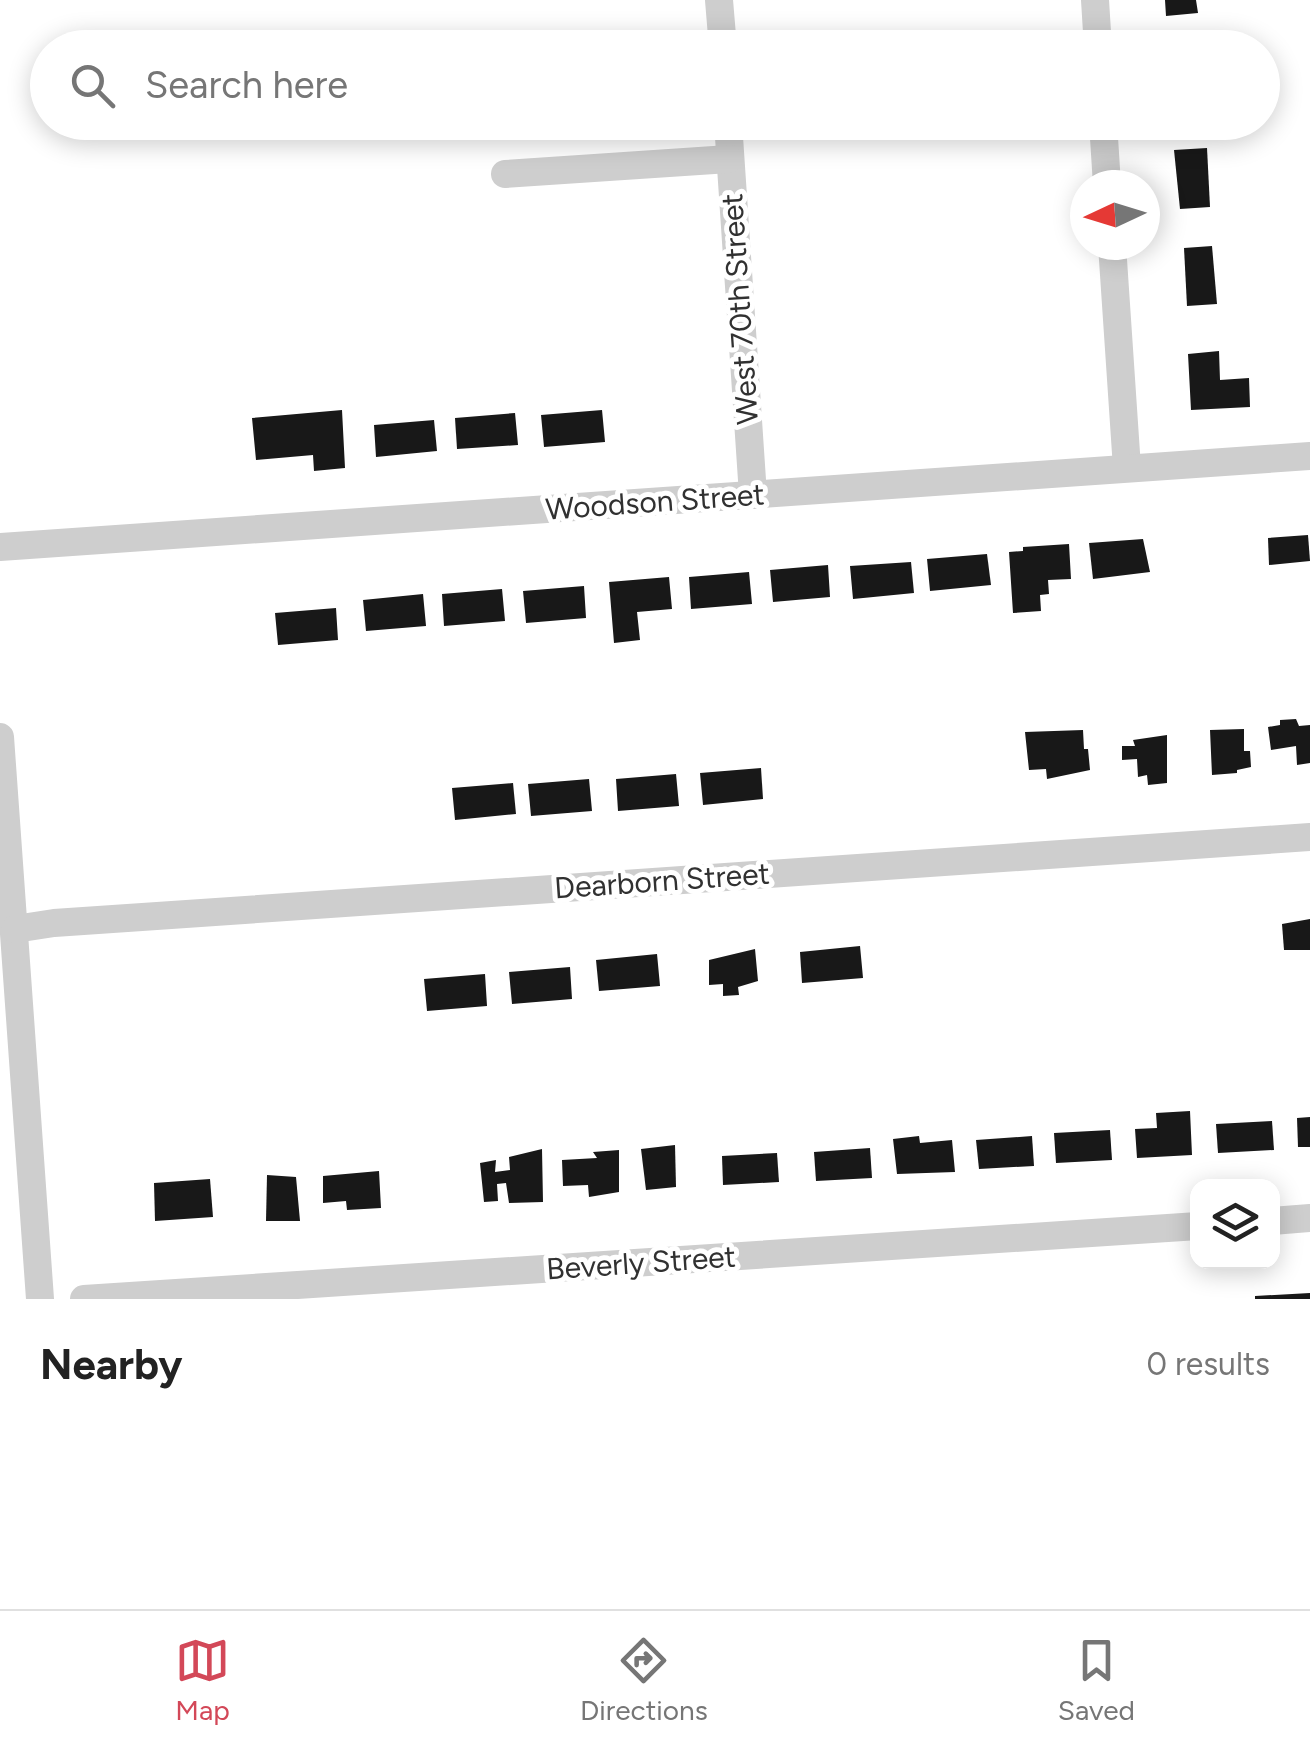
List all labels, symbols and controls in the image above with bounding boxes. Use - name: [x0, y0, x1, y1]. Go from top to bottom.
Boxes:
- search box: [30, 30, 1280, 140]
- icon: search: [65, 58, 120, 113]
- text: Search here: [145, 62, 348, 108]
- north arrow: [1070, 170, 1160, 260]
- street label: West 70th Street: [713, 192, 766, 426]
- street label: Woodson Street: [544, 475, 766, 528]
- street label: Dearborn Street: [553, 855, 771, 906]
- map controls: [1190, 1179, 1280, 1269]
- button: layers: [1190, 1179, 1280, 1269]
- street label: Beverly Street: [545, 1237, 737, 1288]
- text: Nearby: [40, 1339, 182, 1390]
- text: 0 results: [1146, 1345, 1270, 1383]
- tab: Map: [175, 1633, 230, 1727]
- tab: Directions: [580, 1633, 708, 1727]
- tab: Saved: [1058, 1633, 1135, 1727]

